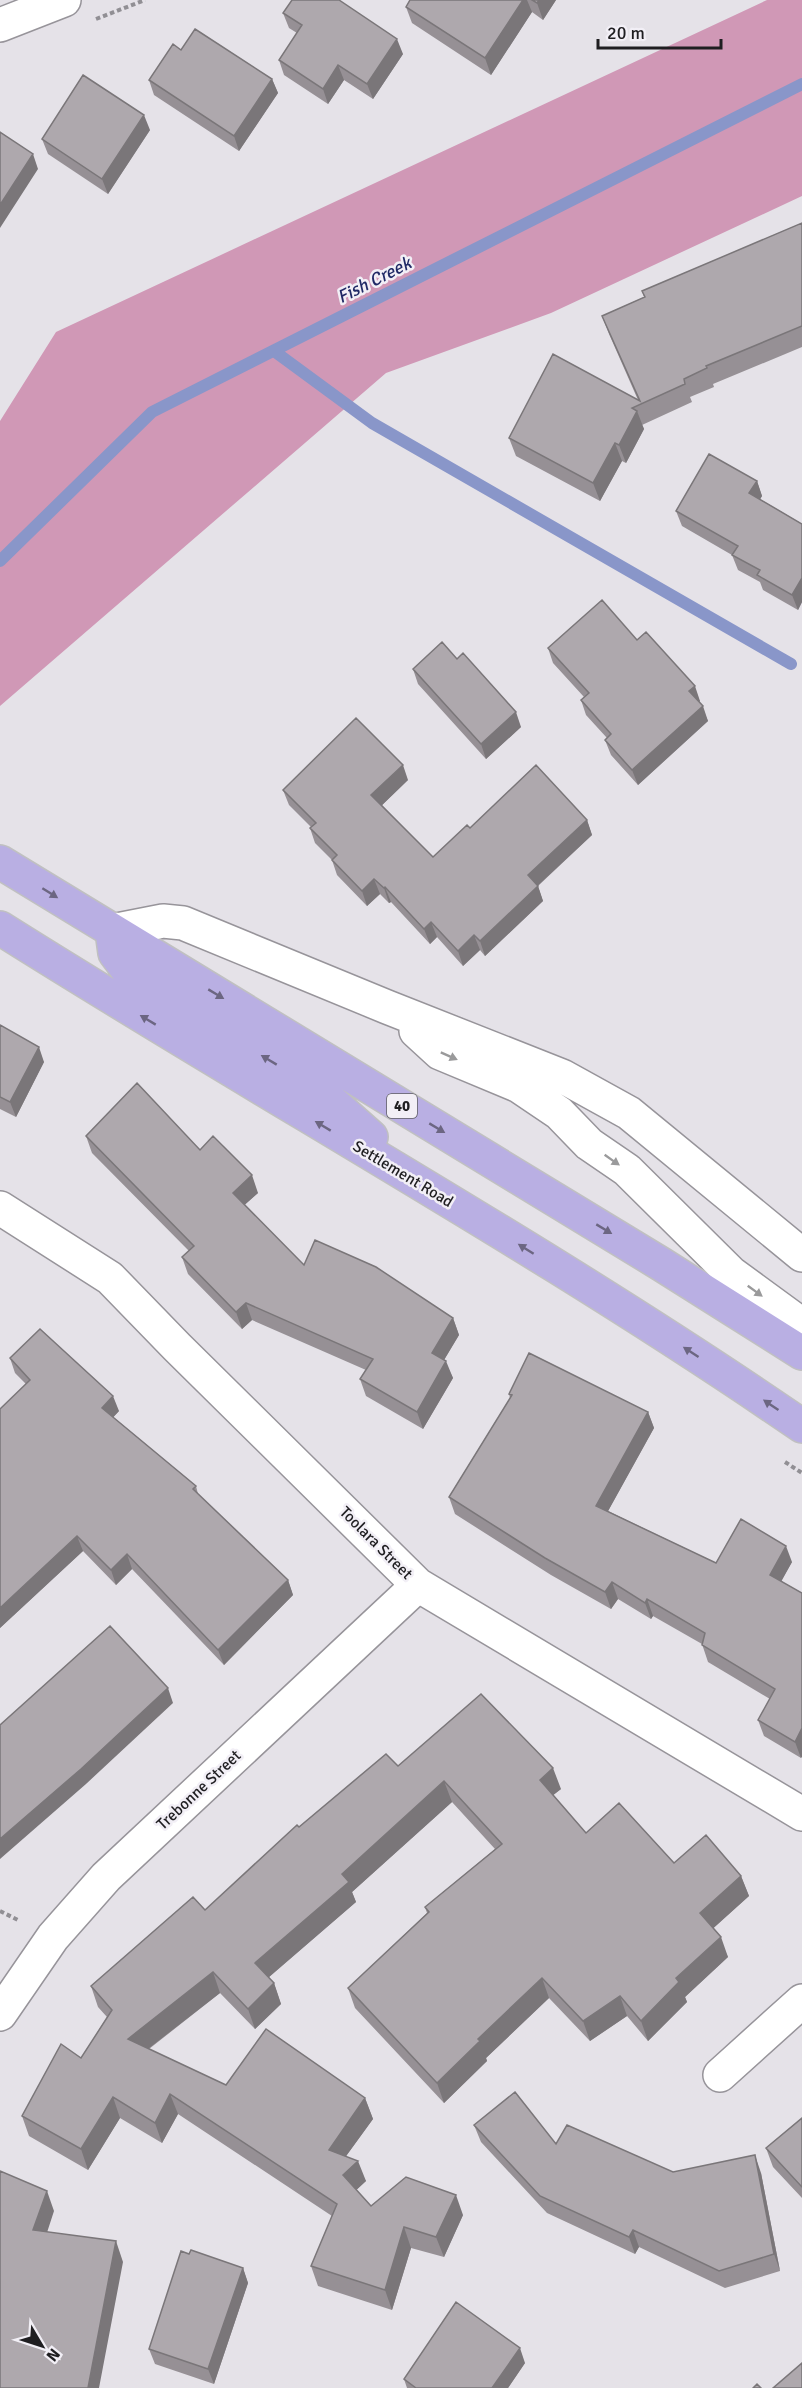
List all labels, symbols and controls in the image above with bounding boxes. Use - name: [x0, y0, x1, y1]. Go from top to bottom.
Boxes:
- scale bar: [598, 12, 721, 50]
- text: 20 m: [607, 22, 645, 44]
- water label: Fish Creek: [333, 251, 416, 308]
- one-way arrow: [42, 887, 58, 898]
- one-way arrow: [208, 989, 225, 999]
- one-way arrow: [140, 1014, 156, 1025]
- one-way arrow: [440, 1052, 458, 1061]
- one-way arrow: [261, 1054, 277, 1065]
- road number: 40: [387, 1094, 417, 1118]
- one-way arrow: [315, 1120, 331, 1131]
- one-way arrow: [429, 1122, 445, 1133]
- street label: Settlement Road: [349, 1136, 457, 1212]
- one-way arrow: [603, 1154, 619, 1166]
- one-way arrow: [596, 1223, 612, 1234]
- one-way arrow: [518, 1243, 534, 1254]
- one-way arrow: [747, 1285, 763, 1297]
- one-way arrow: [683, 1347, 699, 1358]
- one-way arrow: [764, 1399, 780, 1411]
- street label: Toolara Street: [335, 1502, 417, 1584]
- street label: Trebonne Street: [153, 1746, 246, 1834]
- north arrow: [12, 2316, 72, 2376]
- text: N: [42, 2344, 64, 2365]

